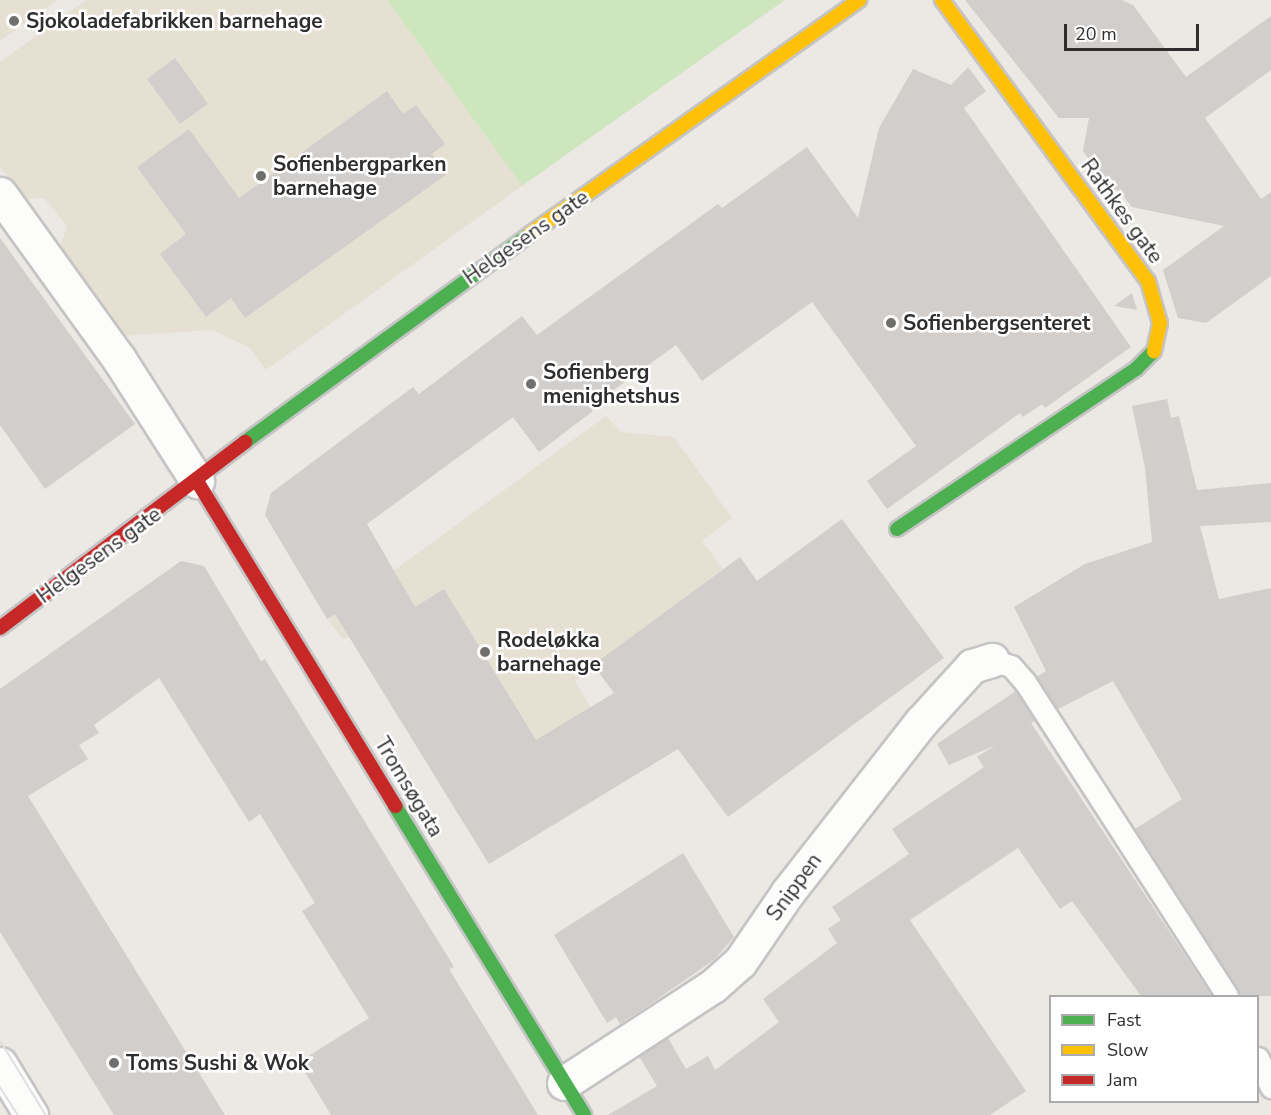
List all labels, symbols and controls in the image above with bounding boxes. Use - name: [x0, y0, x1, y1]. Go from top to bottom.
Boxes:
- place label: Sjokoladefabrikken barnehage: [26, 8, 323, 34]
- scale bar: [1067, 12, 1202, 50]
- marker: Sjokoladefabrikken barnehage: [7, 14, 21, 28]
- text: 20 m: [1075, 22, 1117, 46]
- place label: Sofienbergparken barnehage: [273, 151, 447, 201]
- street label: Rathkes gate: [1076, 154, 1168, 268]
- marker: Sofienbergparken barnehage: [254, 169, 268, 183]
- street label: Helgesens gate: [458, 184, 594, 290]
- place label: Sofienbergsenteret: [903, 310, 1090, 336]
- marker: Sofienbergsenteret: [884, 316, 898, 330]
- place label: Sofienberg menighetshus: [543, 359, 680, 409]
- marker: Sofienberg menighetshus: [524, 377, 538, 391]
- street label: Helgesens gate: [32, 502, 166, 608]
- place label: Rodeløkka barnehage: [497, 627, 601, 677]
- marker: Rodeløkka barnehage: [478, 645, 492, 659]
- street label: Tromsøgata: [369, 733, 449, 841]
- street label: Snippen: [761, 848, 827, 926]
- legend: [1049, 995, 1259, 1103]
- text: Fast: [1107, 1008, 1141, 1032]
- text: Slow: [1107, 1038, 1148, 1062]
- place label: Toms Sushi & Wok: [126, 1050, 309, 1076]
- marker: Toms Sushi & Wok: [107, 1056, 121, 1070]
- text: Jam: [1107, 1068, 1138, 1092]

